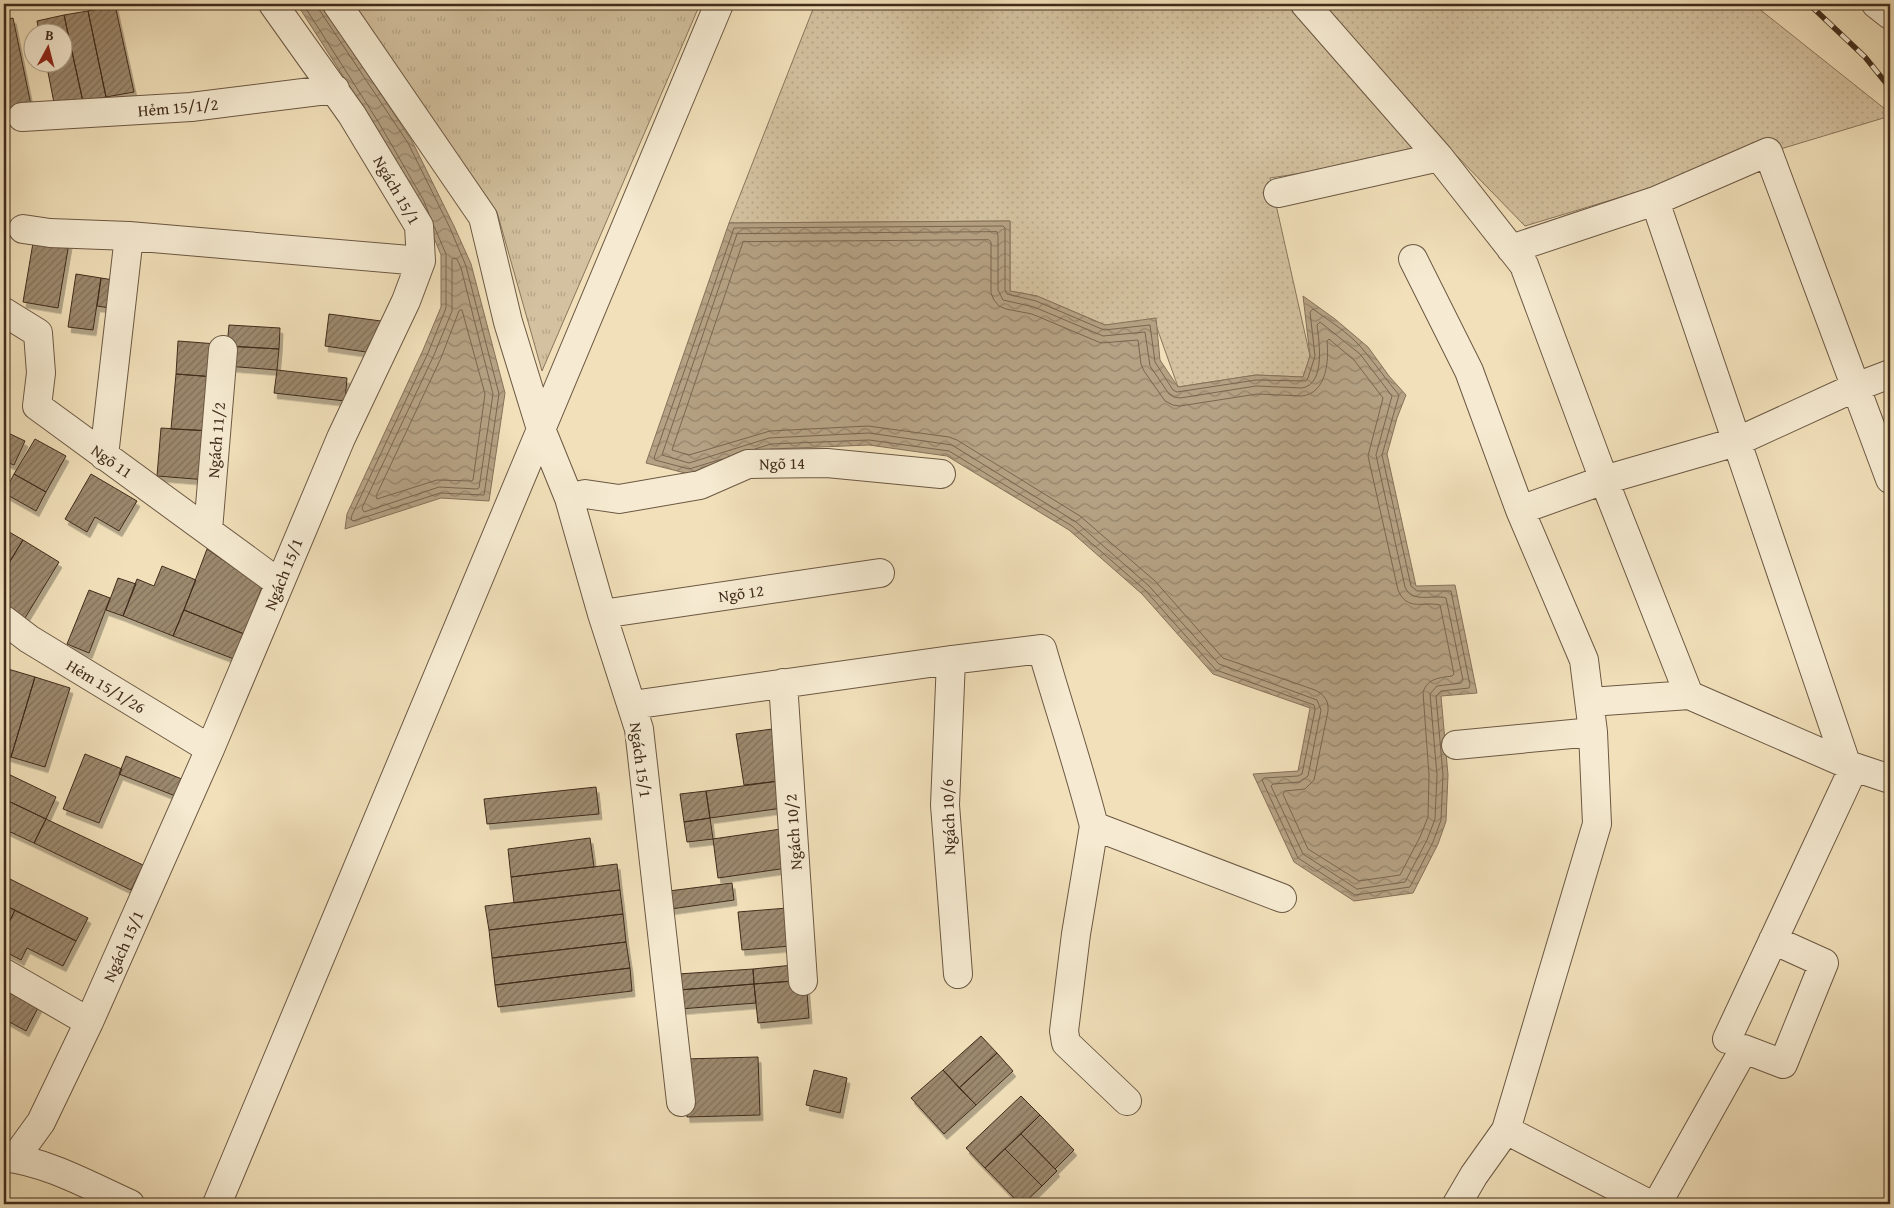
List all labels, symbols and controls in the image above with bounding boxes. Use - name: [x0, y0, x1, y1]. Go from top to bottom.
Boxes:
- north arrow: [22, 22, 72, 72]
- text: B: [44, 25, 55, 46]
- street label: Hẻm 15/1/2: [137, 92, 219, 122]
- street label: Ngách 15/1: [368, 151, 426, 229]
- street label: Ngách 11/2: [201, 401, 231, 479]
- street label: Ngõ 11: [86, 438, 138, 484]
- street label: Ngõ 14: [759, 451, 805, 475]
- street label: Ngách 15/1: [258, 534, 308, 614]
- street label: Ngõ 12: [717, 578, 765, 608]
- street label: Hẻm 15/1/26: [62, 653, 150, 719]
- street label: Ngách 15/1: [624, 721, 658, 799]
- street label: Ngách 10/6: [935, 778, 961, 855]
- street label: Ngách 10/2: [778, 793, 808, 871]
- street label: Ngách 15/1: [97, 906, 149, 986]

